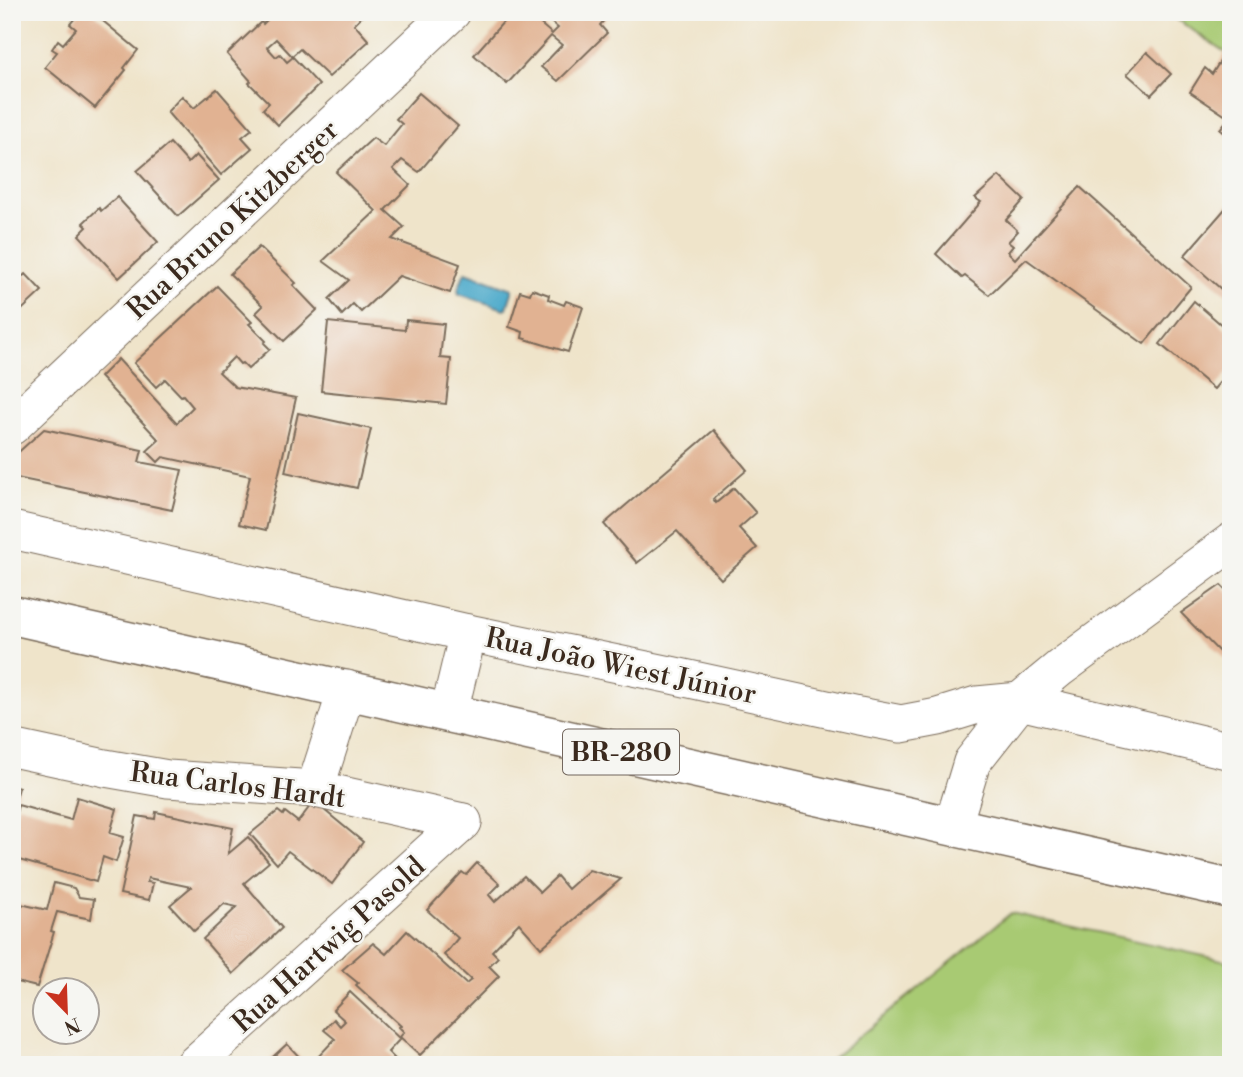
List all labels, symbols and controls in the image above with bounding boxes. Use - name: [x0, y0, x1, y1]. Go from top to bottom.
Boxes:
- street label: Rua Bruno Kitzberger: [120, 113, 346, 327]
- street label: Rua João Wiest Júnior: [482, 621, 759, 712]
- road number: BR-280: [563, 730, 679, 774]
- street label: Rua Carlos Hardt: [128, 755, 348, 816]
- street label: Rua Hartwig Pasold: [225, 849, 433, 1041]
- north arrow: [32, 976, 102, 1046]
- text: N: [61, 1012, 84, 1040]

